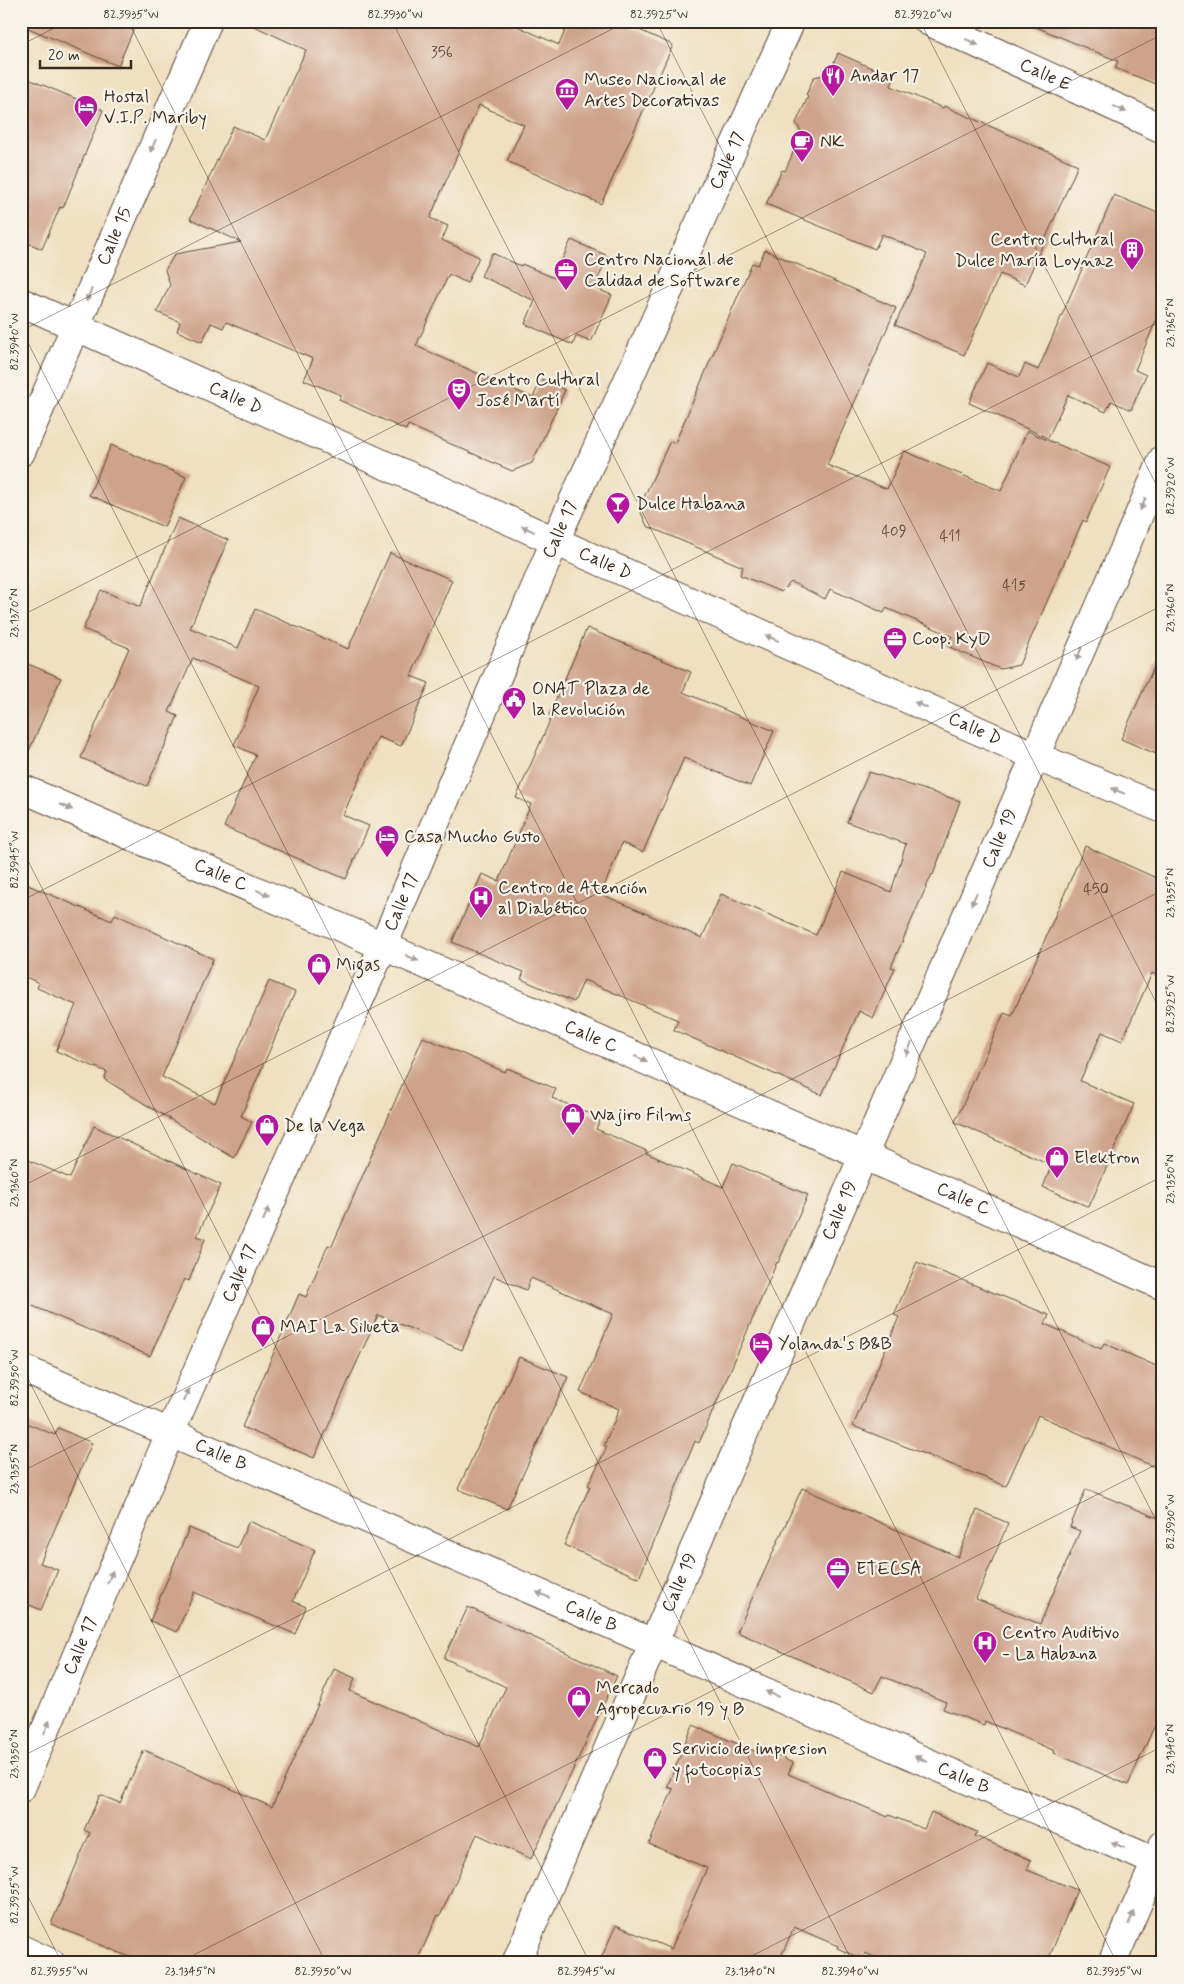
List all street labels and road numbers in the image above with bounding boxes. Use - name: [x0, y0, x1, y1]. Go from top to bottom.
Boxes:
- street label: Calle E: [1016, 53, 1075, 97]
- street label: Calle 17: [704, 128, 751, 193]
- street label: Calle 15: [91, 204, 138, 269]
- street label: Calle D: [205, 376, 266, 420]
- street label: Calle 17: [537, 497, 584, 562]
- street label: Calle D: [575, 541, 636, 586]
- street label: Calle D: [944, 707, 1005, 751]
- street label: Calle 19: [976, 805, 1023, 872]
- street label: Calle C: [190, 853, 252, 897]
- street label: Calle 17: [379, 870, 424, 935]
- street label: Calle C: [560, 1014, 622, 1059]
- street label: Calle 19: [816, 1177, 863, 1244]
- street label: Calle C: [933, 1177, 994, 1221]
- street label: Calle 17: [217, 1241, 263, 1306]
- street label: Calle B: [191, 1433, 251, 1477]
- street label: Calle 19: [656, 1549, 703, 1616]
- street label: Calle B: [561, 1594, 621, 1638]
- street label: Calle 17: [58, 1613, 103, 1679]
- street label: Calle B: [934, 1756, 994, 1800]

